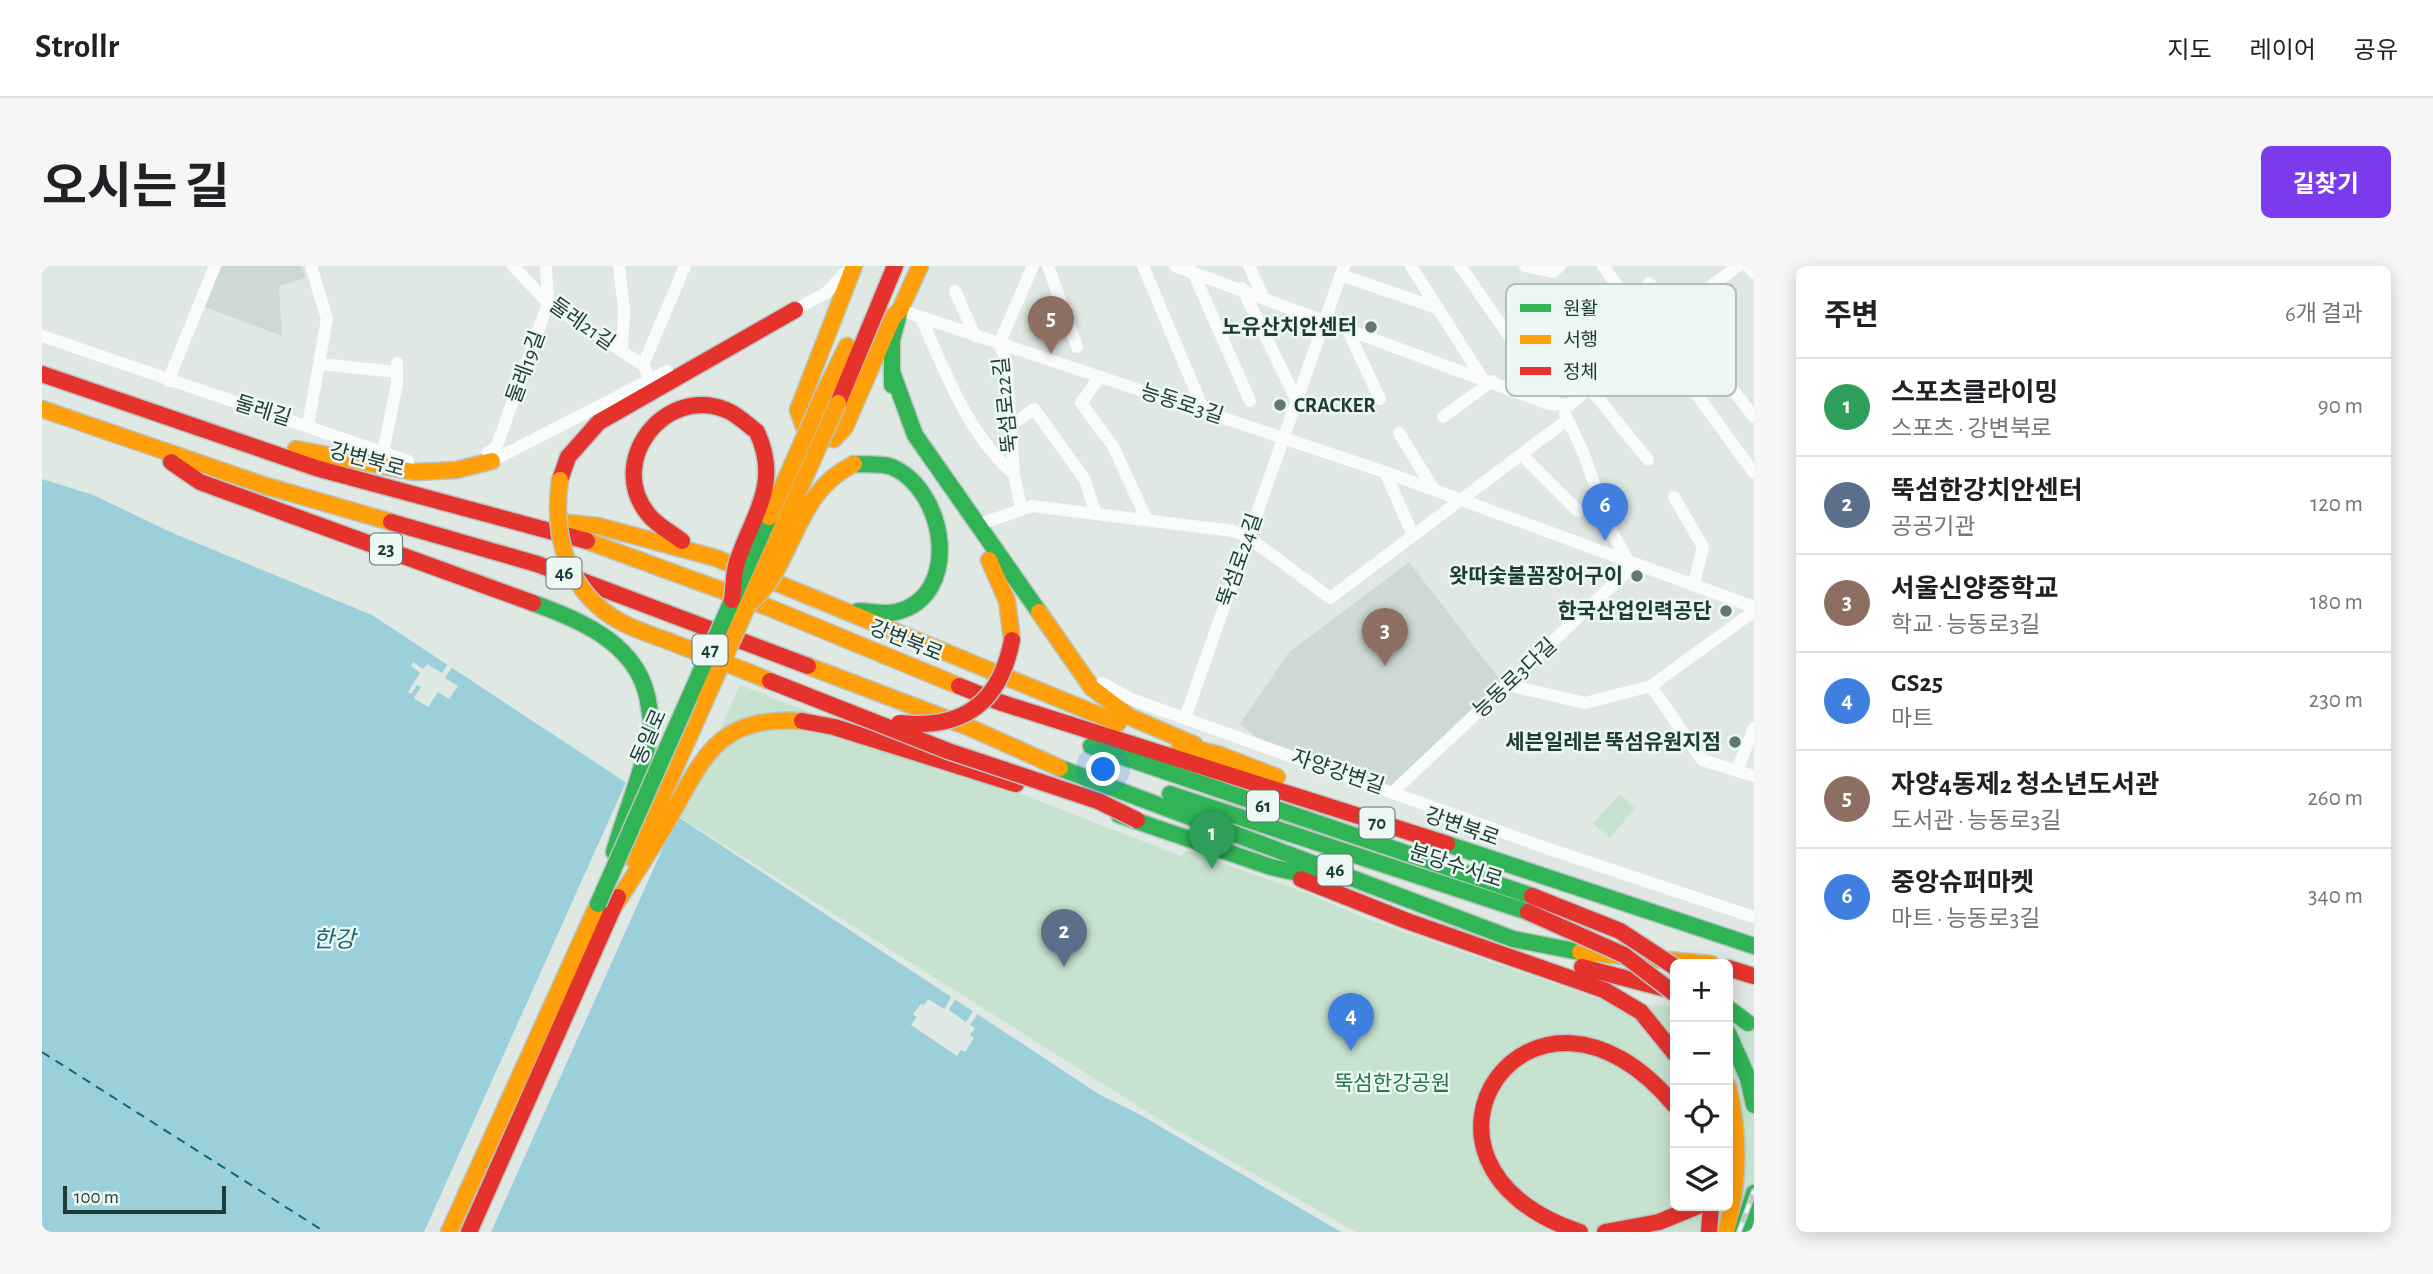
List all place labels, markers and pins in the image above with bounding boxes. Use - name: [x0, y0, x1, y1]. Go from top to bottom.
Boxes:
- pin: 5: [1028, 296, 1074, 354]
- place label: 노유산치안센터: [1222, 316, 1357, 338]
- marker: 노유산치안센터: [1363, 319, 1379, 335]
- place label: CRACKER: [1294, 395, 1376, 416]
- marker: CRACKER: [1272, 397, 1288, 413]
- pin: 6: [1582, 483, 1628, 541]
- place label: 왓따숯불꼼장어구이: [1449, 565, 1623, 587]
- marker: 왓따숯불꼼장어구이: [1629, 568, 1645, 584]
- place label: 한국산업인력공단: [1557, 600, 1712, 622]
- marker: 한국산업인력공단: [1718, 603, 1734, 619]
- pin: 3: [1362, 608, 1408, 666]
- place label: 세븐일레븐 뚝섬유원지점: [1505, 731, 1721, 753]
- marker: 세븐일레븐 뚝섬유원지점: [1727, 734, 1743, 750]
- pin: 1: [1189, 811, 1235, 869]
- pin: 2: [1041, 909, 1087, 967]
- pin: 4: [1328, 993, 1374, 1051]

